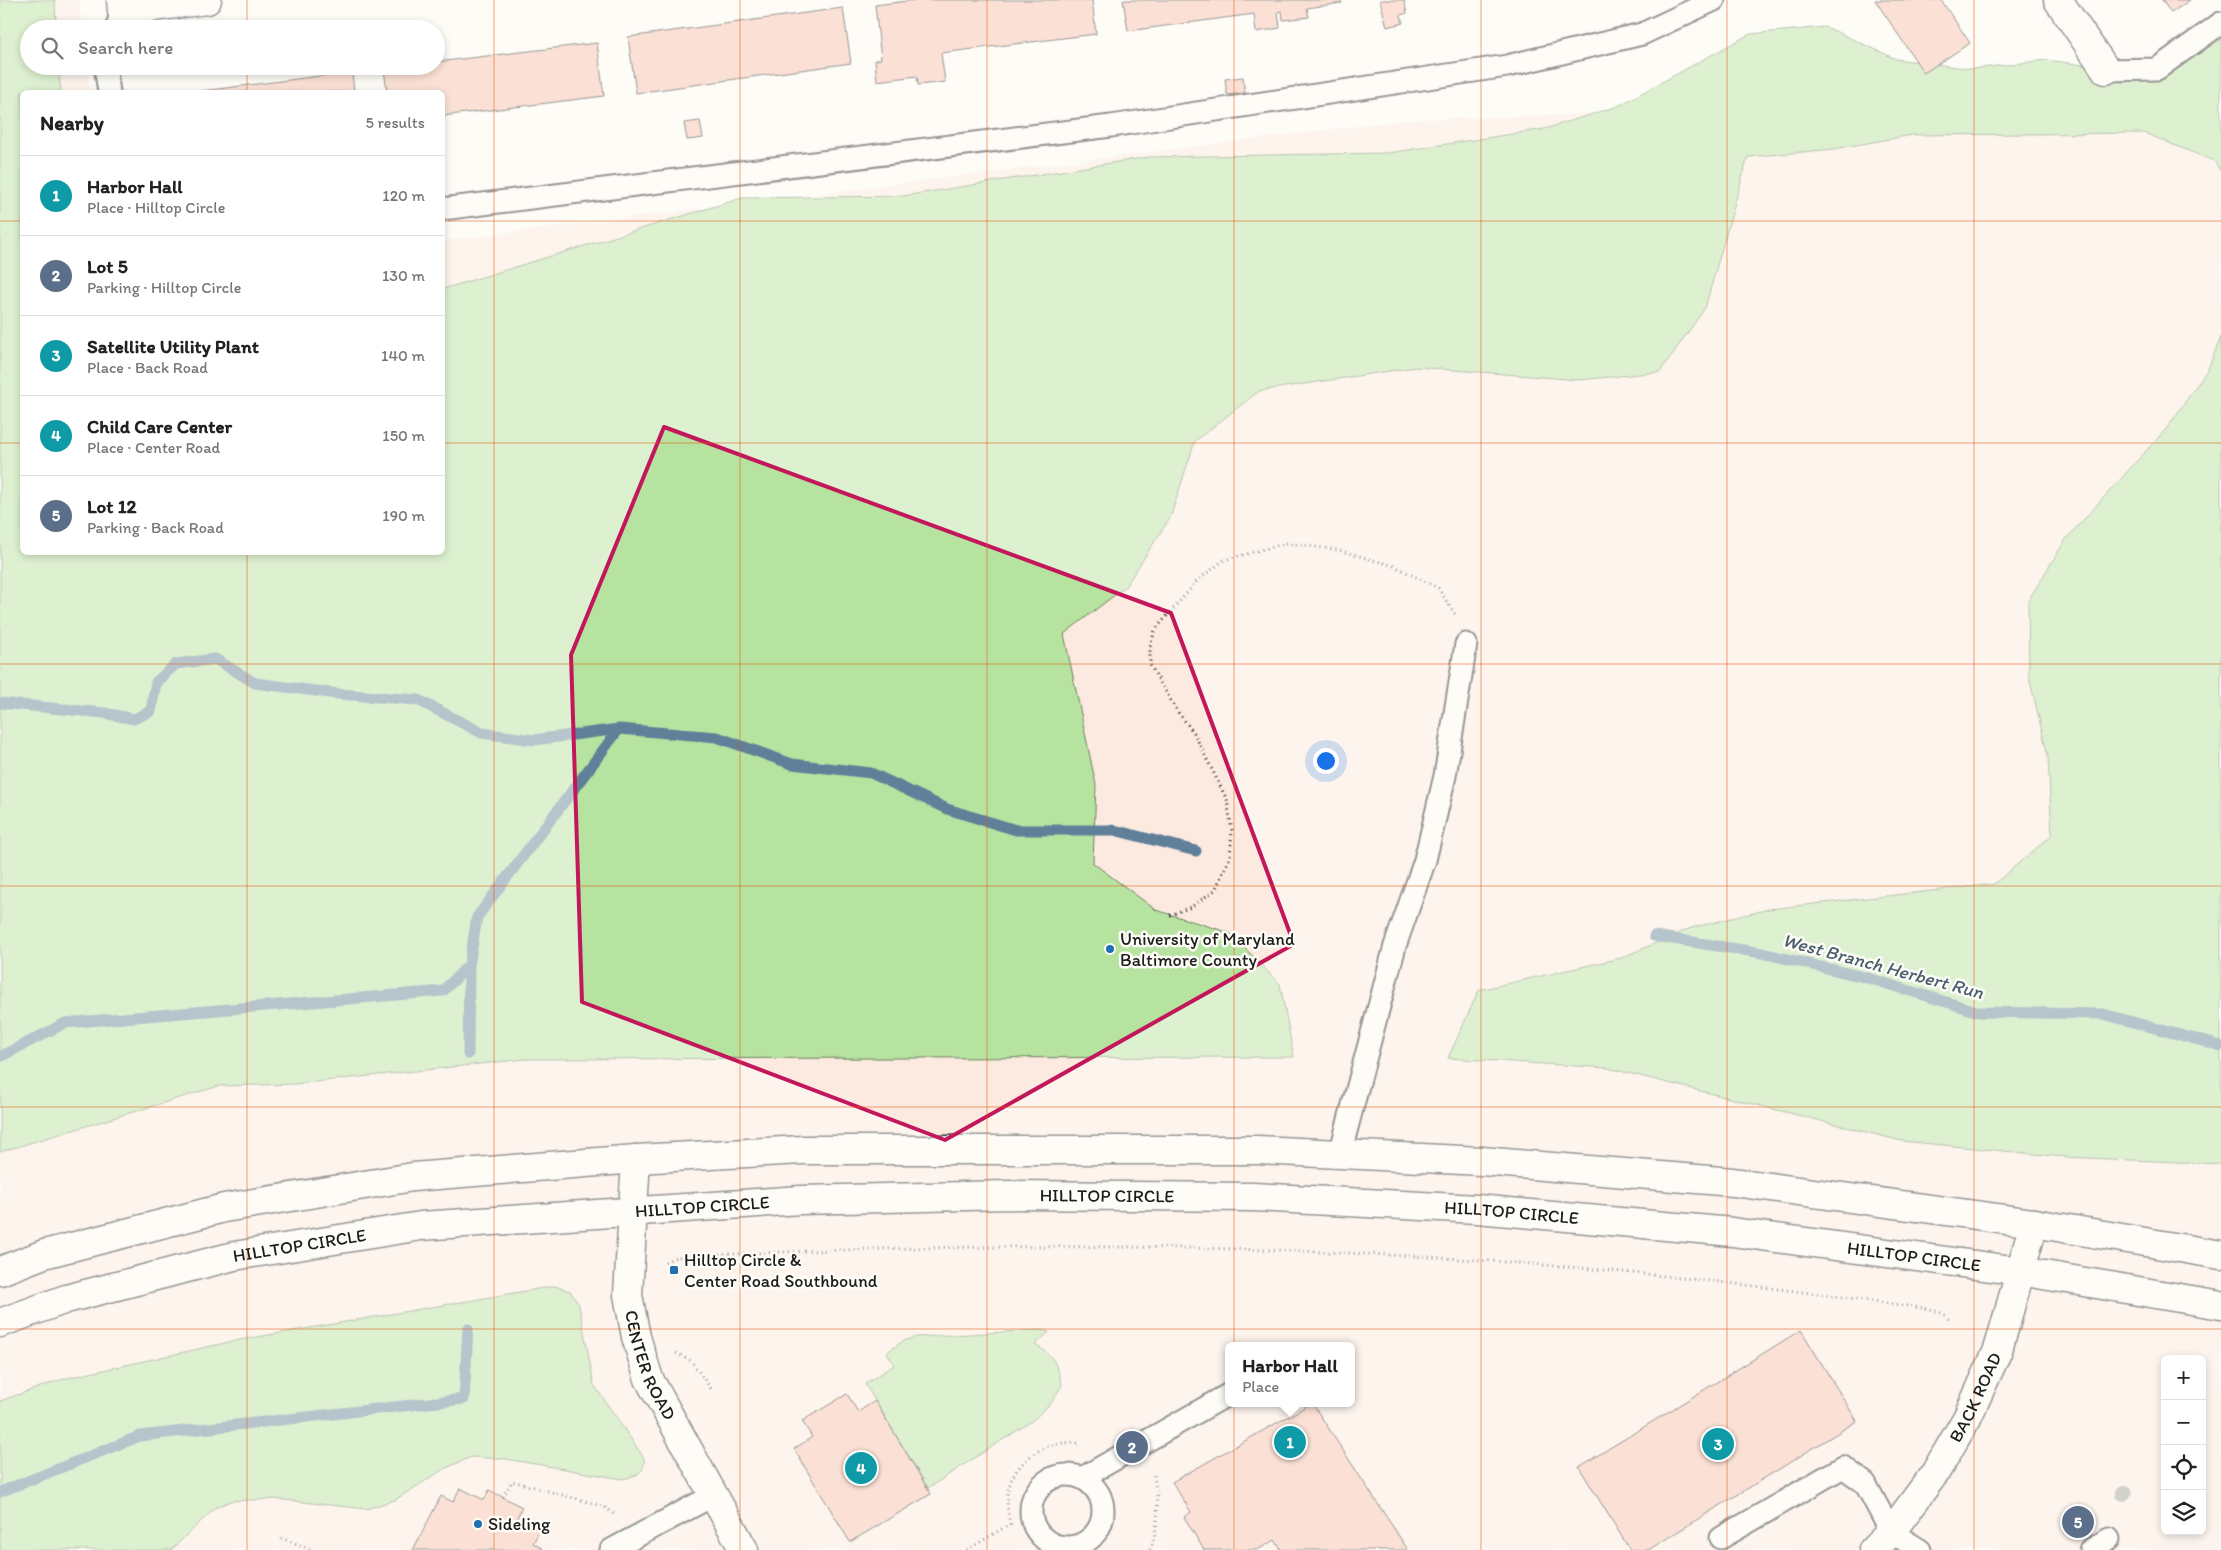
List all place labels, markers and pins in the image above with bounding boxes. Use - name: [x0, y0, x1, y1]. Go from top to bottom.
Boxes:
- place label: University of Maryland Baltimore County: [1120, 928, 1295, 971]
- marker: University of Maryland Baltimore County: [1104, 943, 1116, 955]
- place label: Hilltop Circle & Center Road Southbound: [684, 1249, 878, 1292]
- marker: Hilltop Circle & Center Road Southbound: [668, 1264, 680, 1276]
- pin: 1: [1274, 1423, 1306, 1461]
- pin: 3: [1702, 1425, 1734, 1463]
- pin: 2: [1116, 1428, 1148, 1466]
- pin: 4: [845, 1449, 877, 1487]
- pin: 5: [2062, 1503, 2094, 1541]
- place label: Sideling: [488, 1513, 551, 1535]
- marker: Sideling: [472, 1518, 484, 1530]

